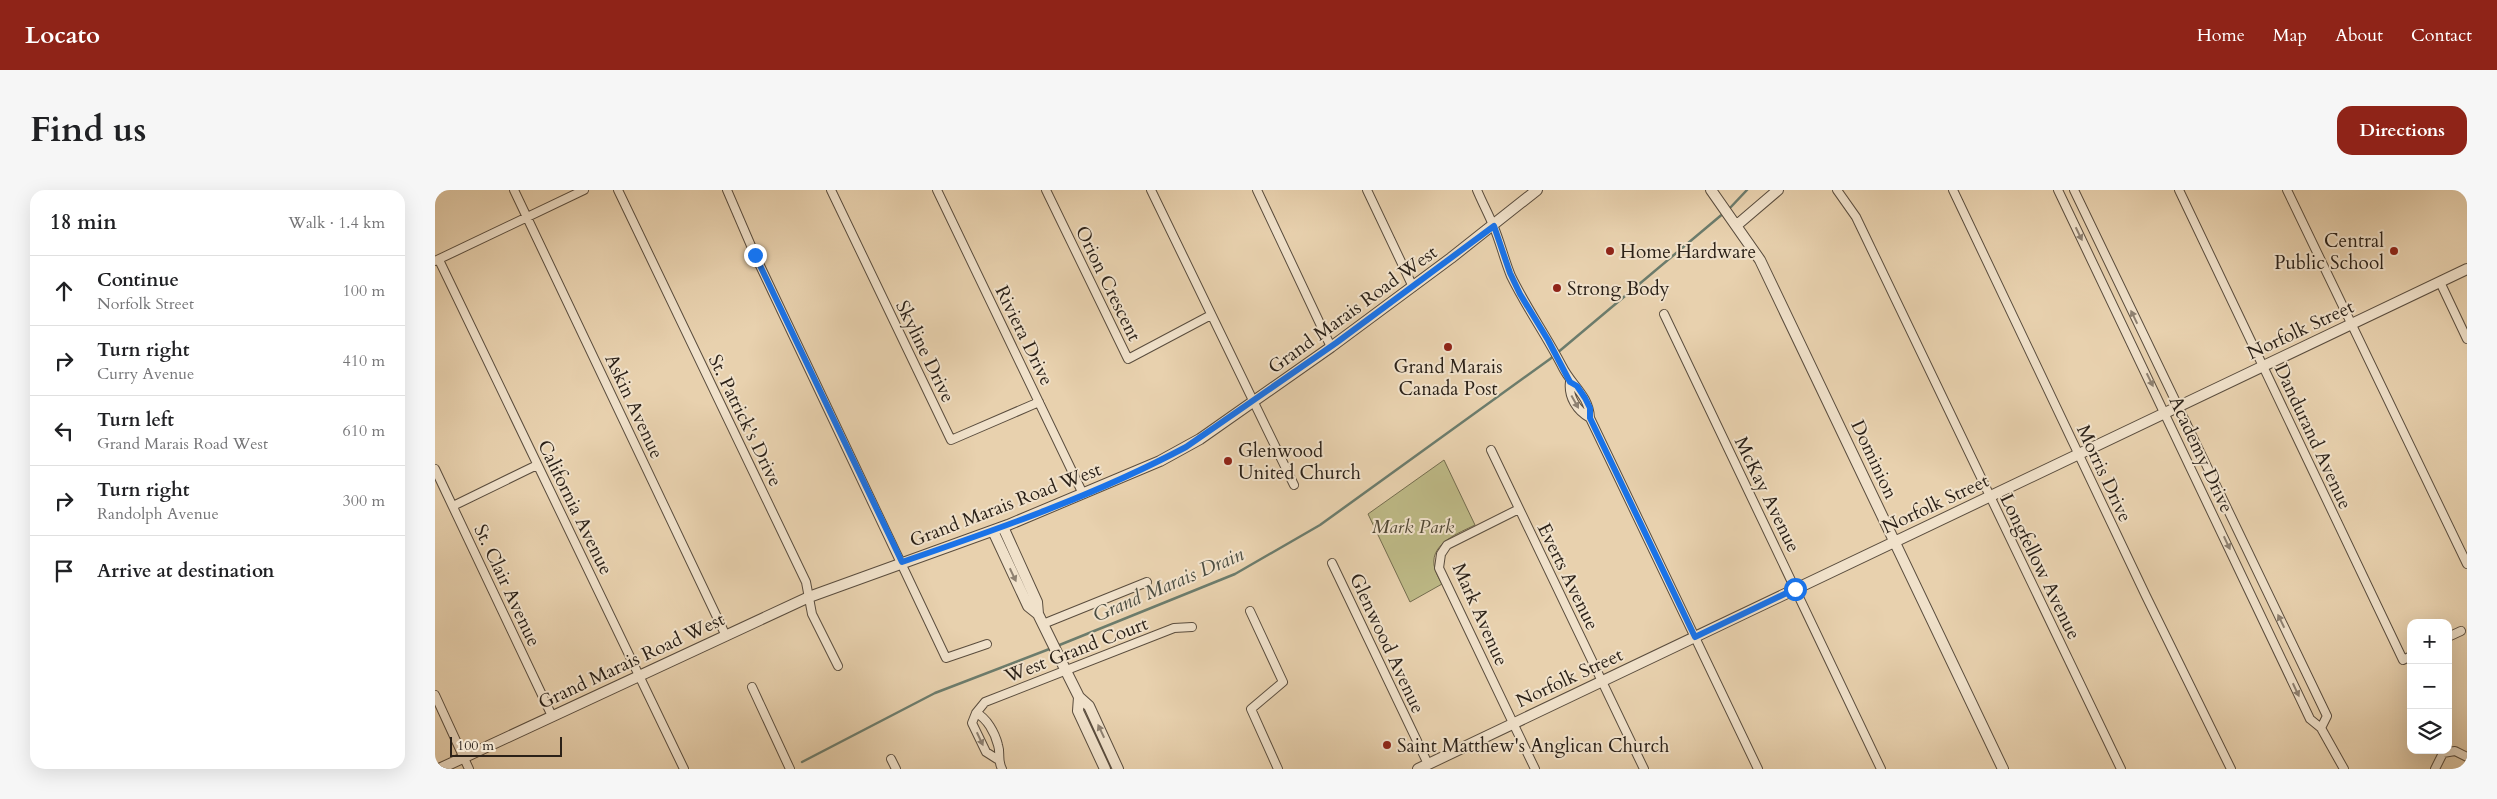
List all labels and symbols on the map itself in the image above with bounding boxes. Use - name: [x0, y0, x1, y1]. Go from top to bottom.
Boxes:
- street label: Orion Crescent: [1069, 221, 1147, 345]
- one-way arrow: [2075, 227, 2083, 241]
- place label: Central Public School: [2274, 228, 2384, 276]
- place label: Home Hardware: [1620, 239, 1756, 265]
- street label: Grand Marais Road West: [1263, 240, 1442, 380]
- route end: [744, 244, 767, 267]
- marker: Home Hardware: [1604, 245, 1616, 257]
- marker: Central Public School: [2388, 245, 2400, 257]
- place label: Strong Body: [1567, 276, 1670, 302]
- street label: Riviera Drive: [989, 281, 1060, 390]
- marker: Strong Body: [1551, 282, 1563, 294]
- street label: Norfolk Street: [2243, 294, 2358, 366]
- street label: Skyline Drive: [889, 296, 961, 407]
- one-way arrow: [2130, 310, 2138, 324]
- marker: Grand Marais Canada Post: [1442, 341, 1454, 353]
- street label: Askin Avenue: [598, 350, 670, 463]
- street label: St. Patrick's Drive: [702, 350, 788, 491]
- place label: Grand Marais Canada Post: [1393, 354, 1503, 402]
- street label: Dandurand Avenue: [2268, 359, 2358, 513]
- one-way arrow: [2146, 373, 2154, 387]
- street label: Academy Drive: [2163, 392, 2240, 517]
- one-way arrow: [1571, 395, 1579, 410]
- street label: Dominion: [1844, 416, 1904, 503]
- street label: Morris Drive: [2070, 420, 2138, 526]
- street label: McKay Avenue: [1728, 432, 1806, 557]
- street label: California Avenue: [531, 436, 619, 579]
- place label: Glenwood United Church: [1238, 438, 1361, 486]
- marker: Glenwood United Church: [1222, 455, 1234, 467]
- street label: Grand Marais Road West: [906, 456, 1105, 553]
- street label: Norfolk Street: [1878, 468, 1993, 540]
- street label: Longfellow Avenue: [1993, 489, 2087, 644]
- park label: Mark Park: [1372, 514, 1455, 540]
- street label: Everts Avenue: [1531, 519, 1605, 634]
- street label: St. Clair Avenue: [467, 520, 547, 651]
- one-way arrow: [2223, 536, 2231, 550]
- water label: Grand Marais Drain: [1089, 540, 1248, 628]
- street label: Mark Avenue: [1446, 559, 1514, 670]
- one-way arrow: [1009, 567, 1018, 582]
- street label: Glenwood Avenue: [1343, 569, 1431, 718]
- route start: [1784, 578, 1807, 601]
- street label: Grand Marais Road West: [534, 606, 729, 716]
- street label: West Grand Court: [1000, 611, 1152, 690]
- one-way arrow: [2276, 614, 2284, 628]
- street label: Norfolk Street: [1512, 642, 1627, 714]
- one-way arrow: [2292, 683, 2300, 697]
- one-way arrow: [1096, 724, 1105, 739]
- one-way arrow: [976, 731, 984, 746]
- place label: Saint Matthew's Anglican Church: [1397, 733, 1670, 759]
- scale bar: [450, 734, 563, 757]
- marker: Saint Matthew's Anglican Church: [1381, 739, 1393, 751]

